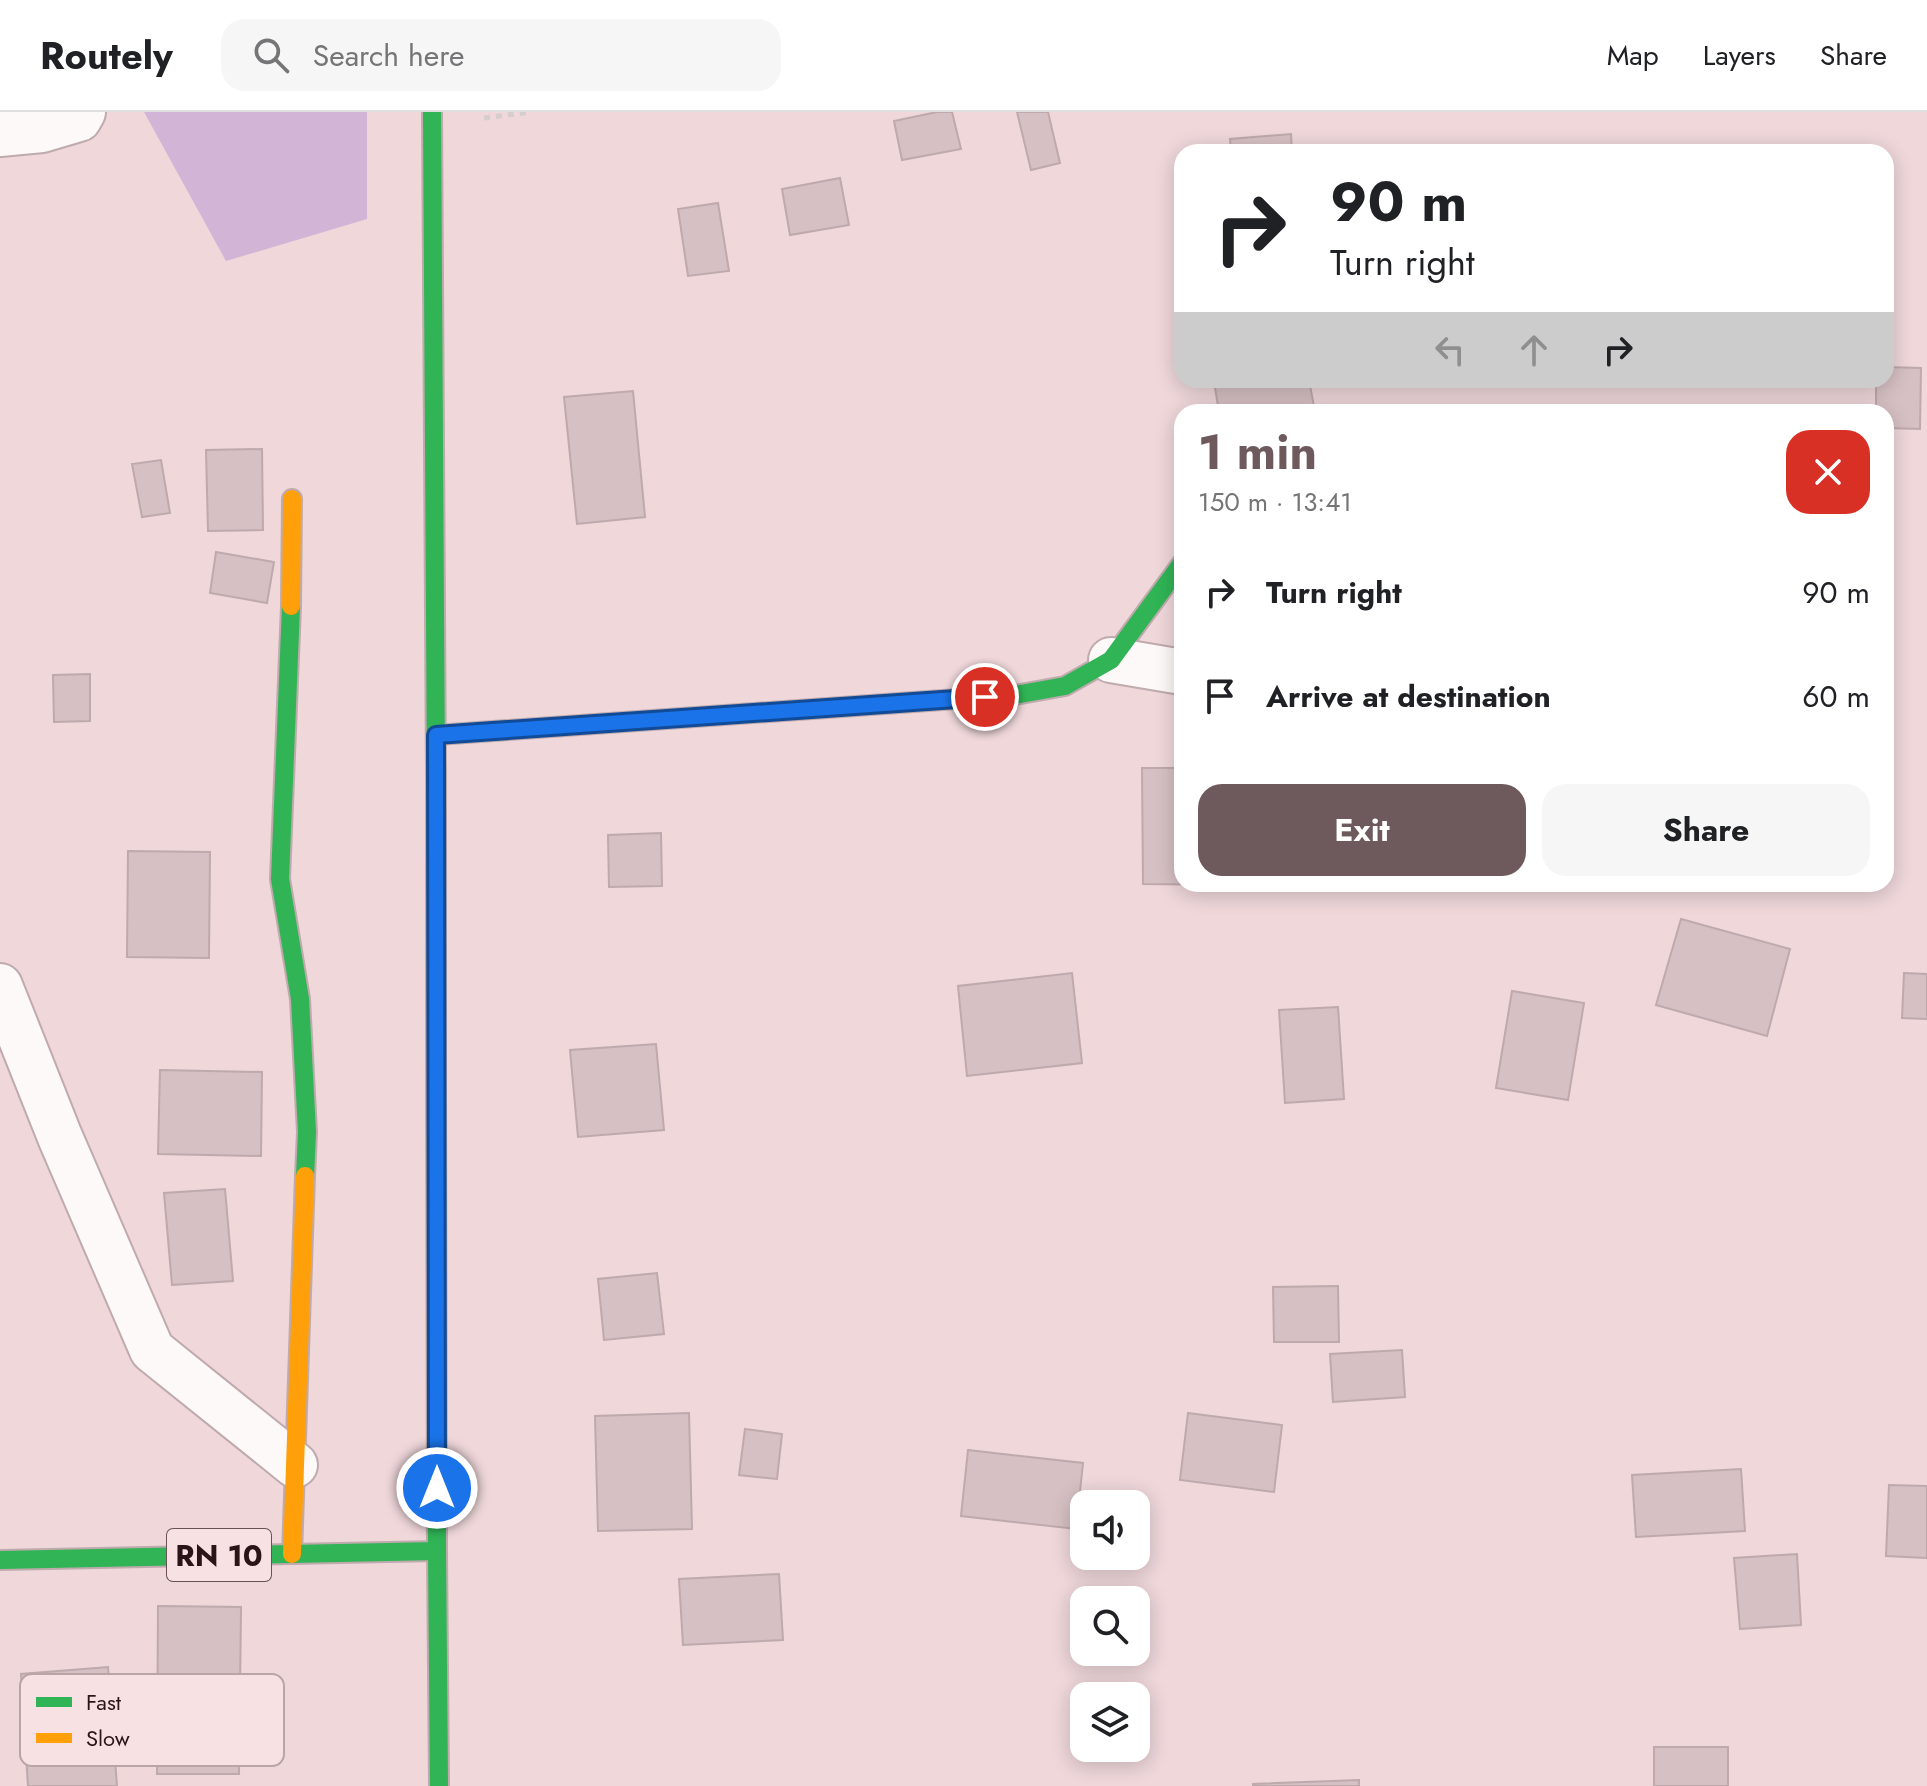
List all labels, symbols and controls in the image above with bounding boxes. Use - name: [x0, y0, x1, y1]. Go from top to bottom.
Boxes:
- search box: [221, 19, 781, 91]
- text: Routely: [40, 28, 173, 83]
- icon: search: [249, 33, 293, 77]
- text: Search here: [313, 34, 465, 77]
- text: Map: [1607, 35, 1659, 76]
- text: Layers: [1703, 35, 1776, 76]
- text: Share: [1820, 35, 1887, 76]
- text: 90 m: [1330, 161, 1467, 242]
- icon: right: [1198, 176, 1302, 280]
- text: Turn right: [1330, 236, 1475, 288]
- icon: left: [1428, 328, 1472, 372]
- icon: ahead: [1512, 328, 1556, 372]
- icon: right: [1596, 328, 1640, 372]
- text: 1 min: [1198, 418, 1317, 487]
- button: close: [1786, 430, 1870, 514]
- text: 150 m · 13:41: [1198, 483, 1352, 521]
- icon: right: [1198, 570, 1242, 614]
- text: Turn right: [1266, 571, 1402, 614]
- text: 90 m: [1802, 571, 1870, 614]
- pin: [951, 663, 1019, 731]
- icon: arrive: [1198, 674, 1242, 718]
- icon: arrive: [963, 675, 1007, 719]
- text: Arrive at destination: [1266, 675, 1551, 718]
- text: 60 m: [1802, 675, 1870, 718]
- button: Exit: [1198, 784, 1526, 876]
- button: Share: [1542, 784, 1870, 876]
- position arrow: [395, 1446, 479, 1530]
- map controls: [1070, 1490, 1150, 1762]
- button: sound: [1070, 1490, 1150, 1570]
- road number: RN 10: [167, 1529, 271, 1581]
- button: search: [1070, 1586, 1150, 1666]
- legend: [20, 1674, 284, 1766]
- button: layers: [1070, 1682, 1150, 1762]
- text: Fast: [86, 1686, 122, 1718]
- text: Slow: [86, 1722, 130, 1754]

